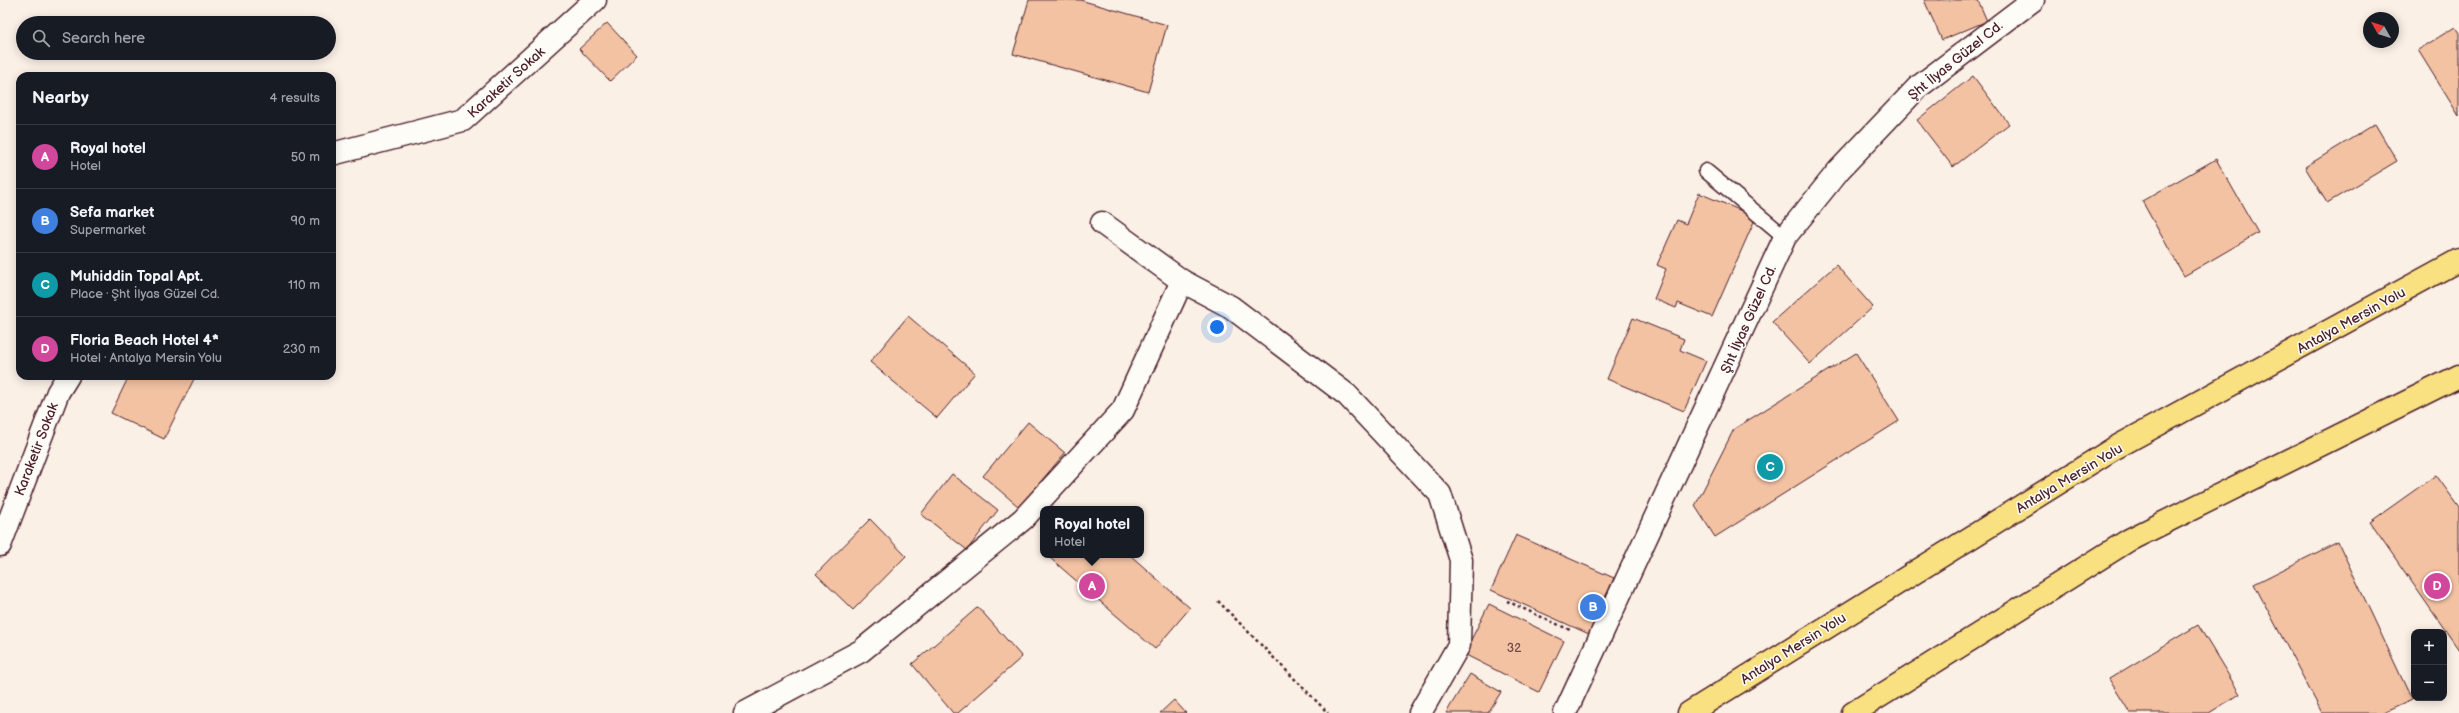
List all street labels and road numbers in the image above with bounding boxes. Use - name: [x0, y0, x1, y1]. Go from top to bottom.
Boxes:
- street label: Şht İlyas Güzel Cd.: [1904, 16, 2006, 104]
- street label: Karaketir Sokak: [464, 43, 549, 122]
- street label: Şht İlyas Güzel Cd.: [1716, 262, 1780, 376]
- street label: Antalya Mersin Yolu: [2294, 284, 2408, 357]
- street label: Karaketir Sokak: [11, 400, 62, 498]
- street label: Antalya Mersin Yolu: [2013, 440, 2126, 517]
- street label: Antalya Mersin Yolu: [1737, 609, 1849, 688]

